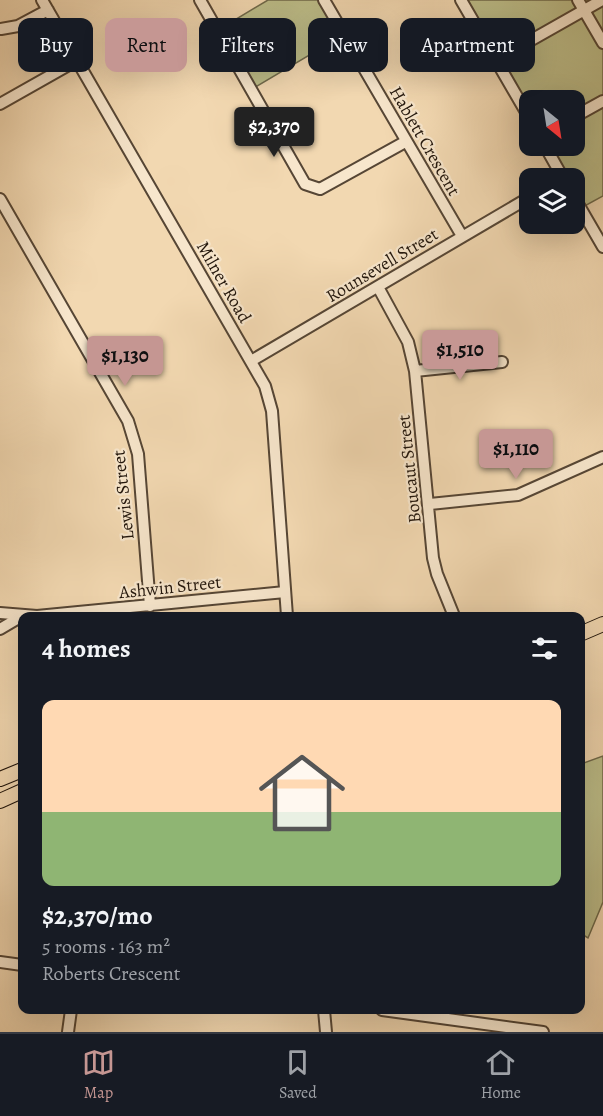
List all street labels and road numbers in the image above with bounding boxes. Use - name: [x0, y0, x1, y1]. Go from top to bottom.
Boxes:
- street label: Hablett Crescent: [384, 82, 466, 200]
- street label: Rounsevell Street: [322, 222, 443, 308]
- street label: Milner Road: [191, 237, 257, 327]
- street label: Boucaut Street: [391, 414, 427, 524]
- street label: Lewis Street: [106, 449, 140, 541]
- street label: Ashwin Street: [117, 570, 222, 604]

